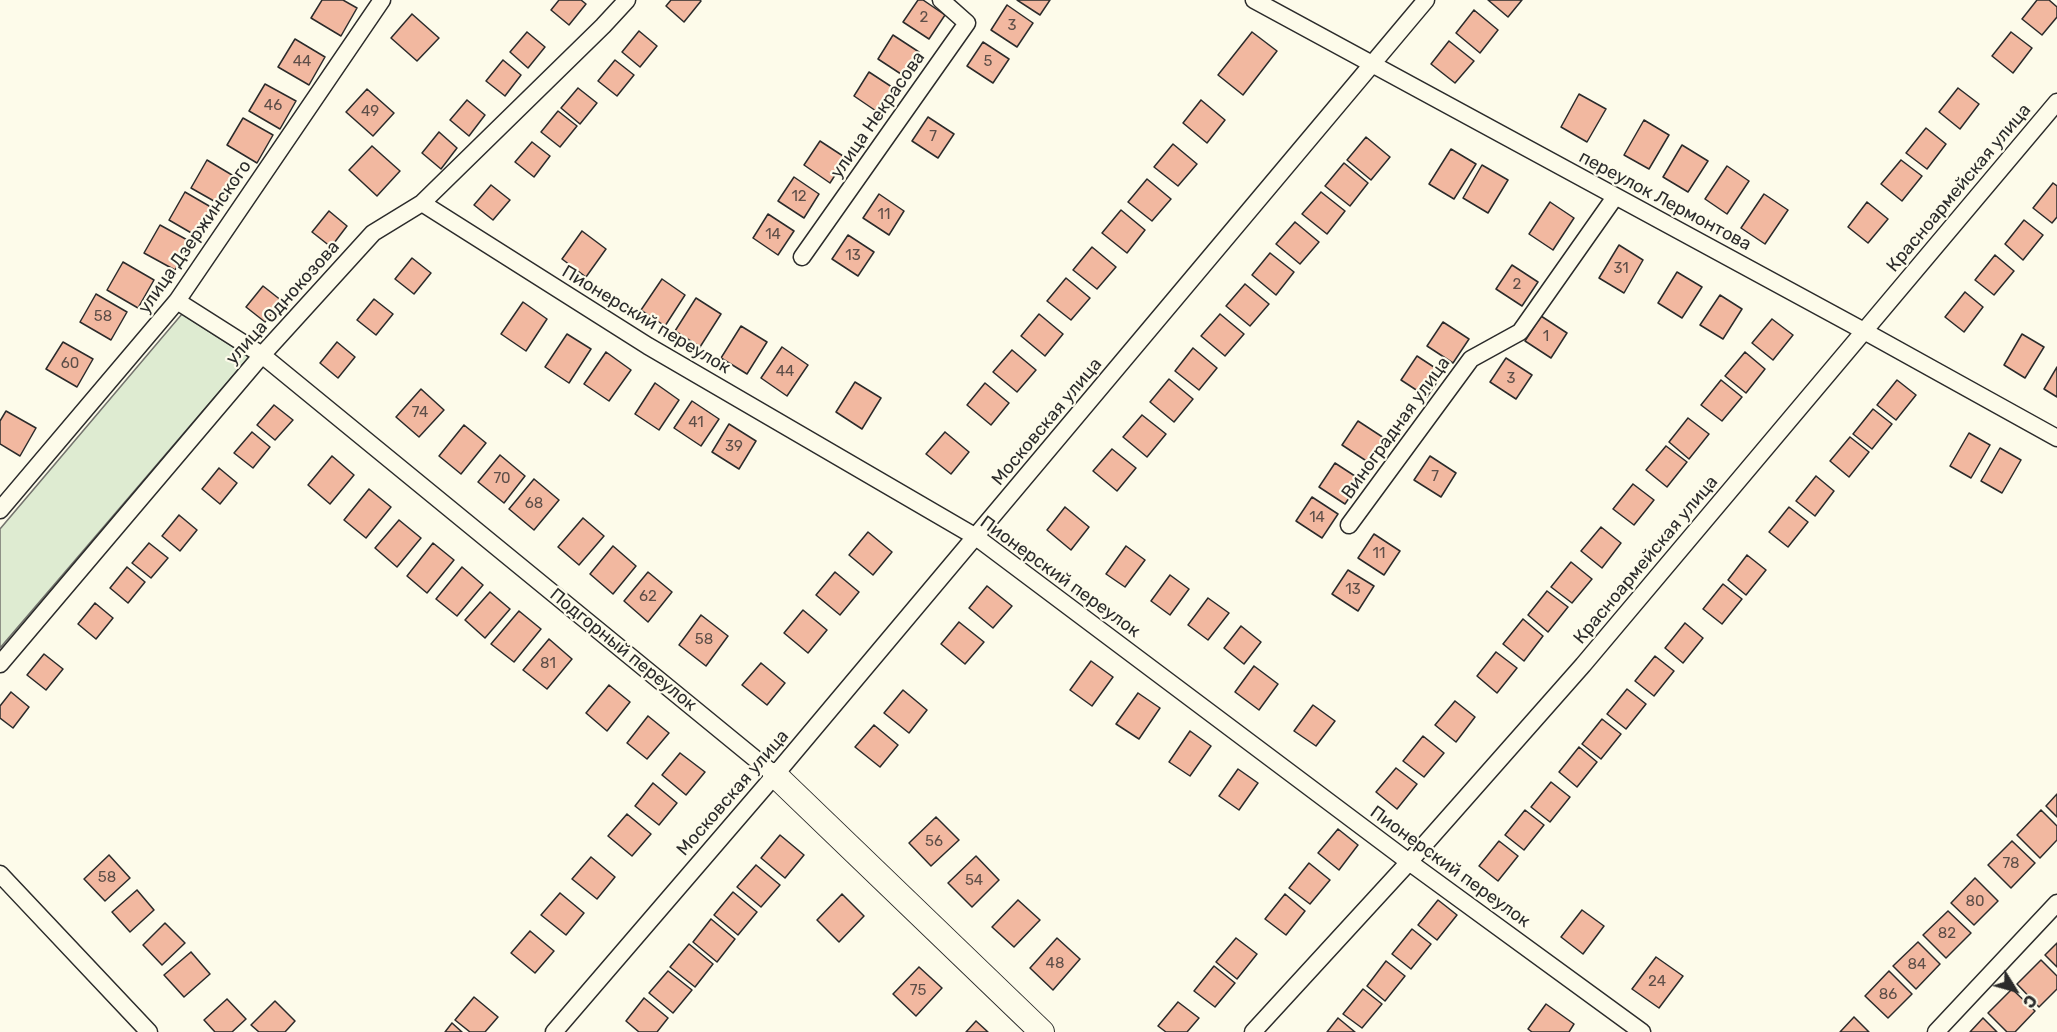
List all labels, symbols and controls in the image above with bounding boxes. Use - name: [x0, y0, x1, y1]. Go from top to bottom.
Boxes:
- house number: 2: [920, 9, 928, 27]
- house number: 3: [1007, 17, 1017, 35]
- street label: улица Некрасова: [826, 47, 930, 183]
- house number: 44: [293, 53, 311, 71]
- house number: 5: [984, 53, 992, 71]
- house number: 46: [264, 97, 282, 115]
- street label: Красноармейская улица: [1882, 100, 2036, 276]
- house number: 49: [361, 103, 379, 121]
- house number: 7: [929, 128, 937, 146]
- street label: переулок Лермонтова: [1575, 146, 1755, 256]
- street label: улица Дзержинского: [134, 156, 256, 318]
- house number: 12: [791, 188, 807, 206]
- house number: 11: [878, 206, 890, 224]
- house number: 14: [765, 226, 781, 244]
- street label: улица Однокозова: [222, 236, 344, 370]
- house number: 13: [845, 247, 861, 265]
- house number: 31: [1613, 260, 1629, 278]
- street label: Пионерский переулок: [558, 261, 734, 379]
- house number: 2: [1513, 276, 1521, 294]
- house number: 58: [94, 308, 112, 326]
- house number: 1: [1543, 328, 1549, 346]
- street label: Виноградная улица: [1337, 353, 1455, 503]
- street label: Московская улица: [987, 354, 1107, 490]
- house number: 60: [61, 355, 79, 373]
- house number: 44: [776, 363, 794, 381]
- house number: 3: [1506, 370, 1516, 388]
- house number: 74: [412, 404, 428, 422]
- house number: 41: [688, 414, 704, 432]
- house number: 39: [725, 438, 743, 456]
- house number: 7: [1431, 468, 1439, 486]
- house number: 70: [493, 470, 511, 488]
- street label: Красноармейская улица: [1569, 472, 1723, 648]
- house number: 68: [525, 495, 543, 513]
- house number: 14: [1309, 509, 1325, 527]
- street label: Пионерский переулок: [976, 512, 1144, 642]
- house number: 11: [1373, 545, 1385, 563]
- house number: 13: [1345, 581, 1361, 599]
- street label: Подгорный переулок: [545, 584, 701, 716]
- house number: 62: [639, 588, 657, 606]
- house number: 58: [695, 631, 713, 649]
- house number: 81: [540, 655, 556, 673]
- street label: Московская улица: [672, 726, 794, 860]
- street label: Пионерский переулок: [1366, 802, 1534, 932]
- house number: 56: [925, 833, 943, 851]
- house number: 78: [2002, 855, 2020, 873]
- house number: 58: [98, 869, 116, 887]
- house number: 54: [965, 872, 983, 890]
- house number: 80: [1965, 893, 1985, 911]
- house number: 82: [1938, 925, 1956, 943]
- house number: 48: [1046, 955, 1064, 973]
- house number: 84: [1908, 956, 1926, 974]
- north arrow: [1985, 960, 2045, 1020]
- house number: 24: [1648, 973, 1666, 991]
- house number: 75: [910, 982, 926, 1000]
- house number: 86: [1879, 986, 1897, 1004]
- text: С: [2019, 991, 2041, 1011]

